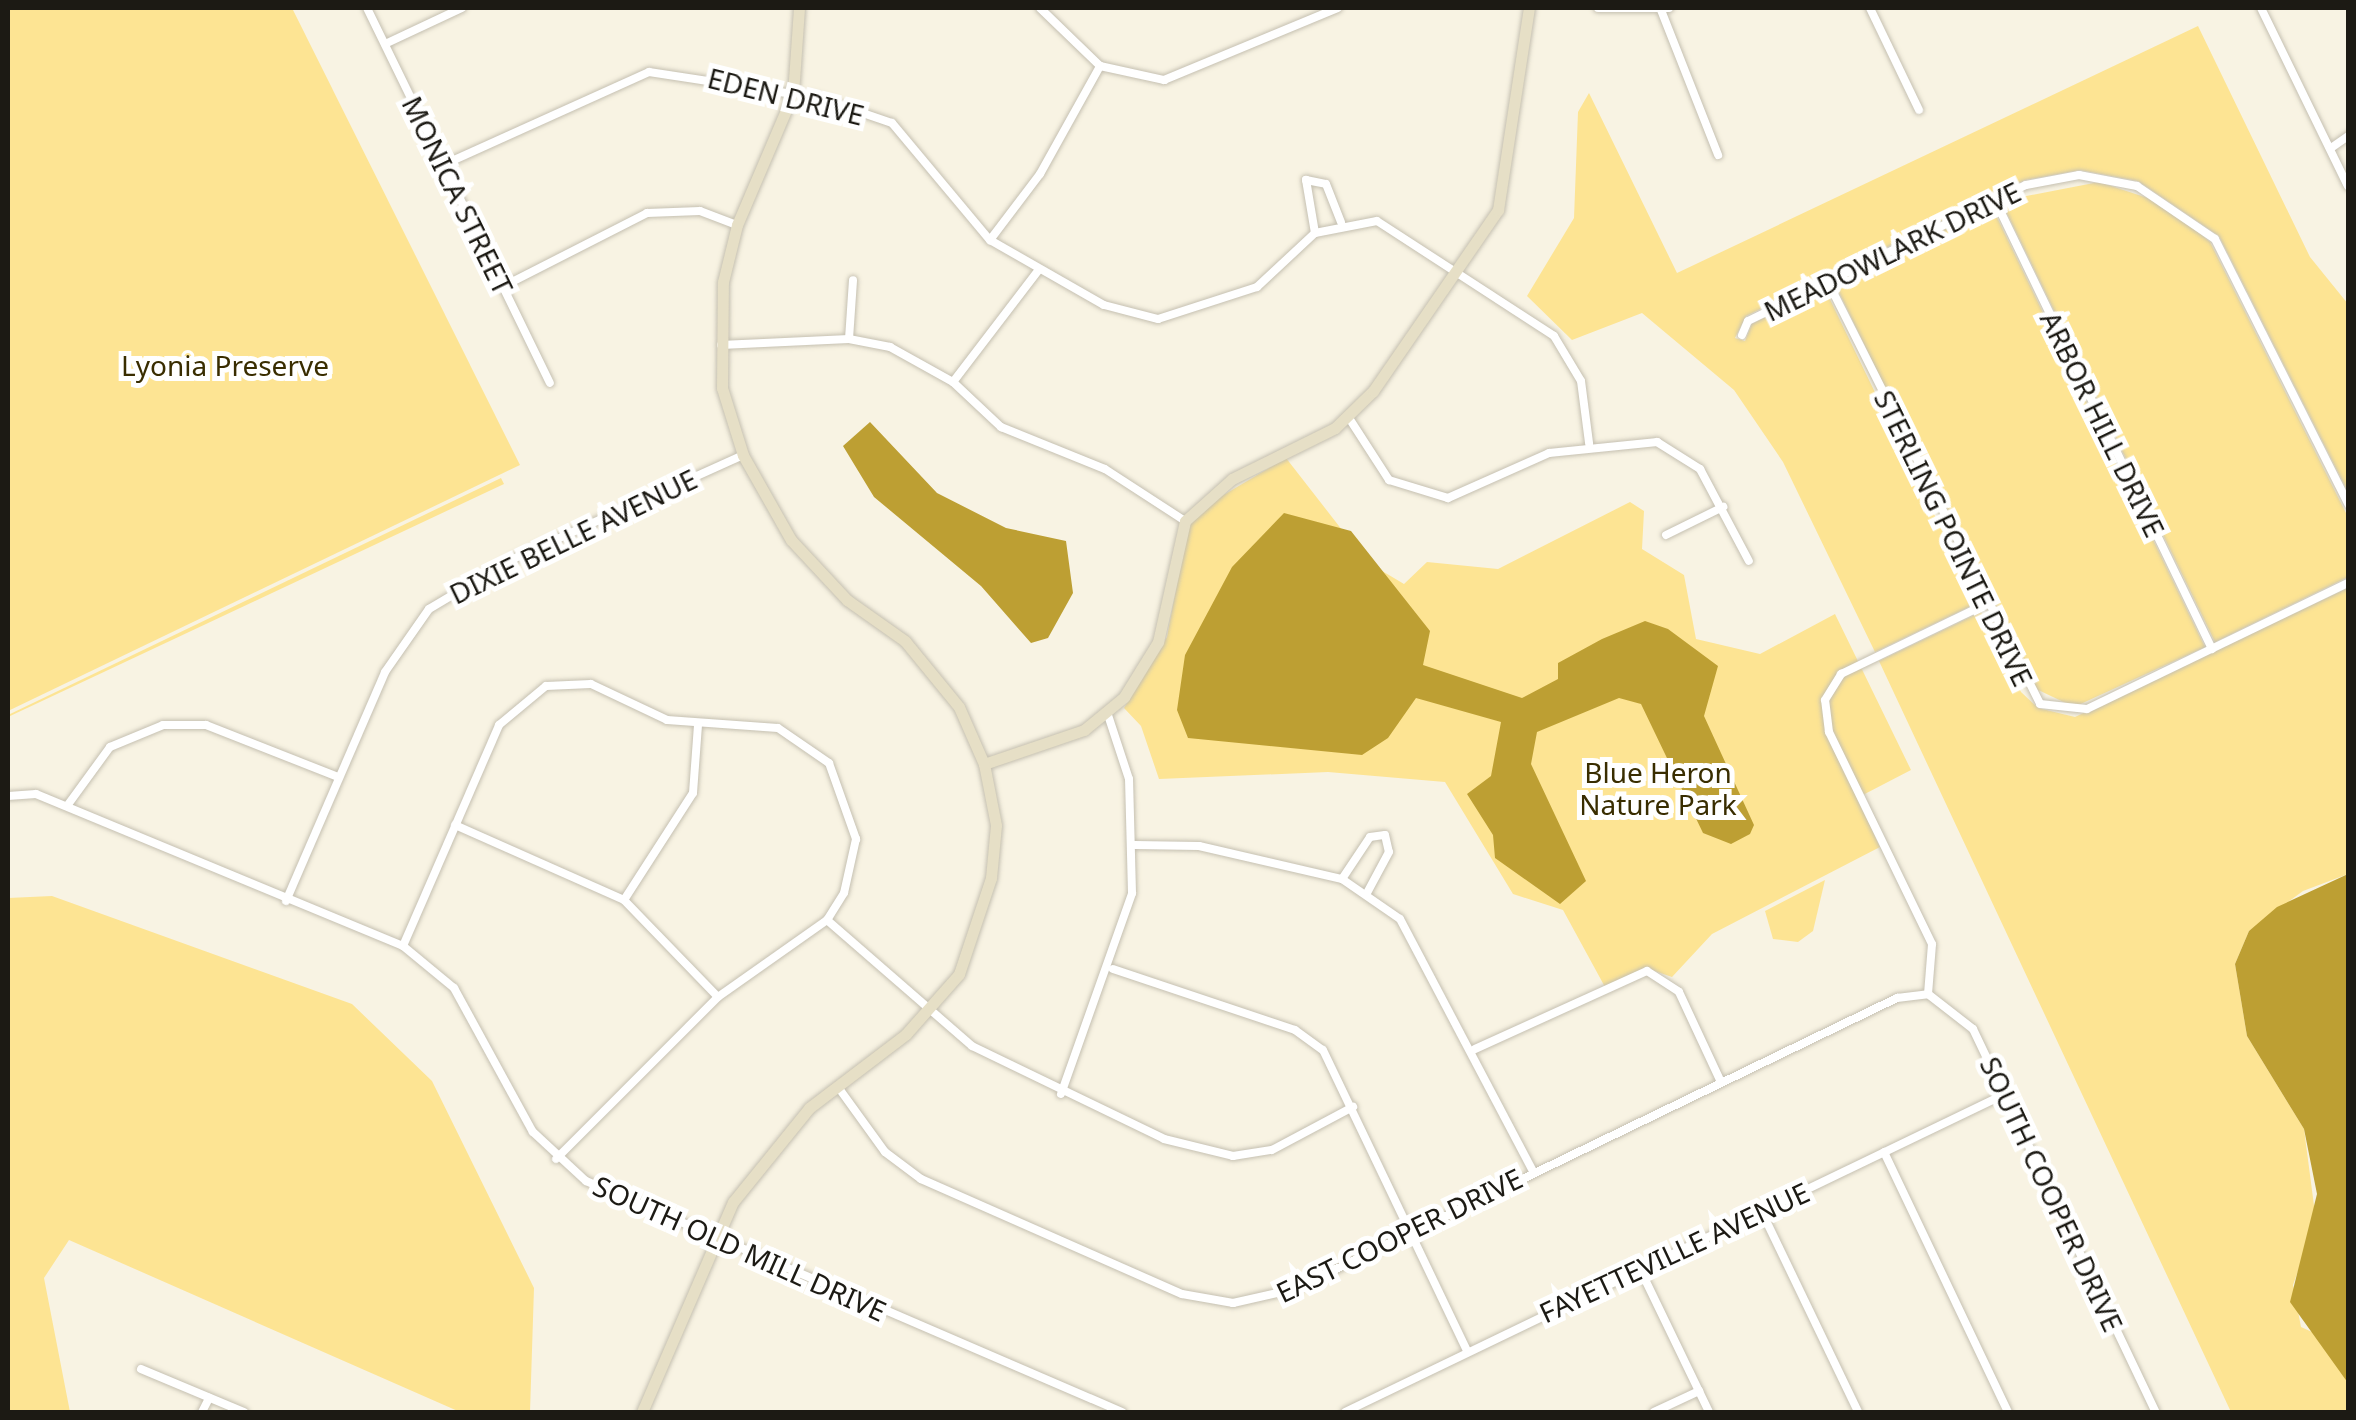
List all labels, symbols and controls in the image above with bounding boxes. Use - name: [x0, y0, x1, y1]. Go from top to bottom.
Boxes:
- street label: EDEN DRIVE: [704, 60, 868, 132]
- street label: MONICA STREET: [396, 91, 520, 299]
- street label: MEADOWLARK DRIVE: [1758, 174, 2026, 328]
- street label: ARBOR HILL DRIVE: [2034, 306, 2172, 542]
- park label: Lyonia Preserve: [121, 348, 329, 382]
- street label: STERLING POINTE DRIVE: [1868, 385, 2040, 691]
- street label: DIXIE BELLE AVENUE: [444, 461, 702, 611]
- park label: Blue Heron Nature Park: [1579, 755, 1737, 821]
- street label: SOUTH COOPER DRIVE: [1974, 1051, 2130, 1337]
- street label: EAST COOPER DRIVE: [1271, 1161, 1527, 1309]
- street label: SOUTH OLD MILL DRIVE: [588, 1168, 892, 1328]
- street label: FAYETTEVILLE AVENUE: [1534, 1175, 1814, 1329]

